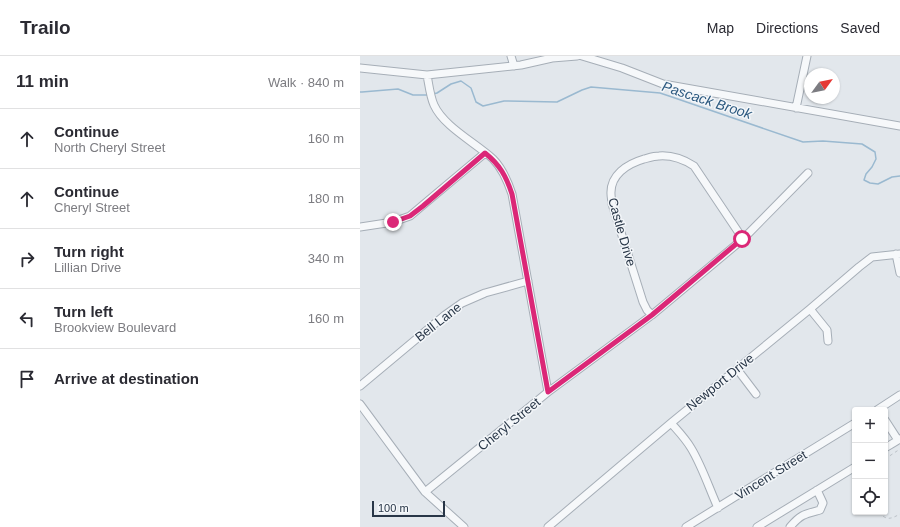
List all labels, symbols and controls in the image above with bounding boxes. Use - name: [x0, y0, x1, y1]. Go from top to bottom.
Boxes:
- text: Trailo: [20, 17, 71, 38]
- text: Map: [707, 20, 734, 36]
- text: Directions: [756, 20, 818, 36]
- text: Saved: [840, 20, 880, 36]
- north arrow: [804, 68, 840, 104]
- text: 11 min: [16, 72, 69, 91]
- text: Walk · 840 m: [268, 75, 344, 90]
- water label: Pascack Brook: [660, 78, 755, 122]
- text: Continue: [54, 123, 119, 140]
- icon: ahead: [16, 128, 38, 150]
- text: 160 m: [308, 131, 344, 146]
- text: North Cheryl Street: [54, 140, 165, 155]
- text: Continue: [54, 183, 119, 200]
- icon: ahead: [16, 188, 38, 210]
- text: 180 m: [308, 191, 344, 206]
- street label: Castle Drive: [605, 196, 639, 268]
- text: Cheryl Street: [54, 200, 130, 215]
- route end: [384, 213, 402, 231]
- route start: [733, 230, 751, 248]
- text: Turn right: [54, 243, 124, 260]
- icon: right: [16, 248, 38, 270]
- text: 340 m: [308, 251, 344, 266]
- text: Lillian Drive: [54, 260, 121, 275]
- street label: Bell Lane: [412, 299, 464, 345]
- text: Turn left: [54, 303, 113, 320]
- icon: left: [16, 308, 38, 330]
- text: 160 m: [308, 311, 344, 326]
- text: Brookview Boulevard: [54, 320, 176, 335]
- street label: Newport Drive: [683, 350, 757, 414]
- icon: arrive: [16, 368, 38, 390]
- text: Arrive at destination: [54, 370, 199, 387]
- street label: Cheryl Street: [475, 394, 543, 454]
- map controls: [852, 407, 888, 515]
- button: +: [852, 407, 888, 443]
- button: −: [852, 443, 888, 479]
- street label: Vincent Street: [733, 447, 810, 503]
- button: locate: [852, 479, 888, 515]
- scale bar: [372, 499, 445, 518]
- text: 100 m: [378, 502, 409, 514]

